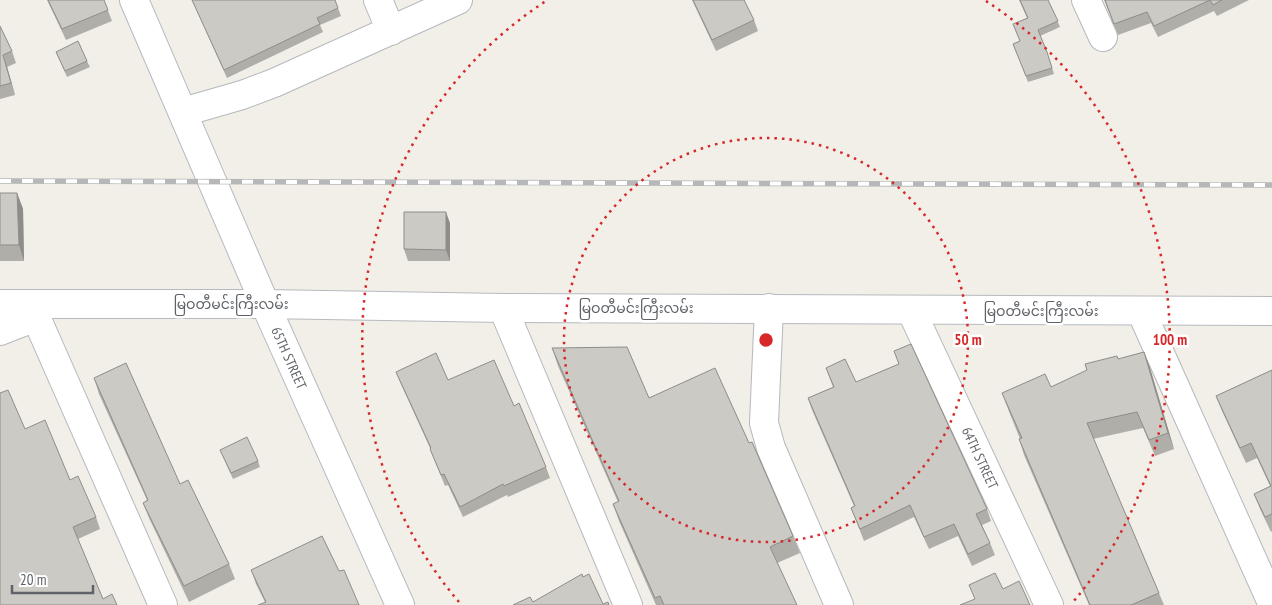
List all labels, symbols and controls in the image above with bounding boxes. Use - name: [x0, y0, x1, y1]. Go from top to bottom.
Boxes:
- street label: မြဝတီမင်းကြီးလမ်း: [173, 294, 289, 316]
- street label: မြဝတီမင်းကြီးလမ်း: [578, 298, 694, 320]
- street label: မြဝတီမင်းကြီးလမ်း: [983, 301, 1099, 323]
- street label: 65TH STREET: [267, 324, 311, 393]
- text: 50 m: [954, 330, 982, 349]
- text: 100 m: [1153, 330, 1187, 349]
- centre of rings: [757, 331, 775, 349]
- street label: 64TH STREET: [958, 424, 1003, 493]
- scale bar: [12, 562, 94, 594]
- text: 20 m: [20, 570, 46, 589]

